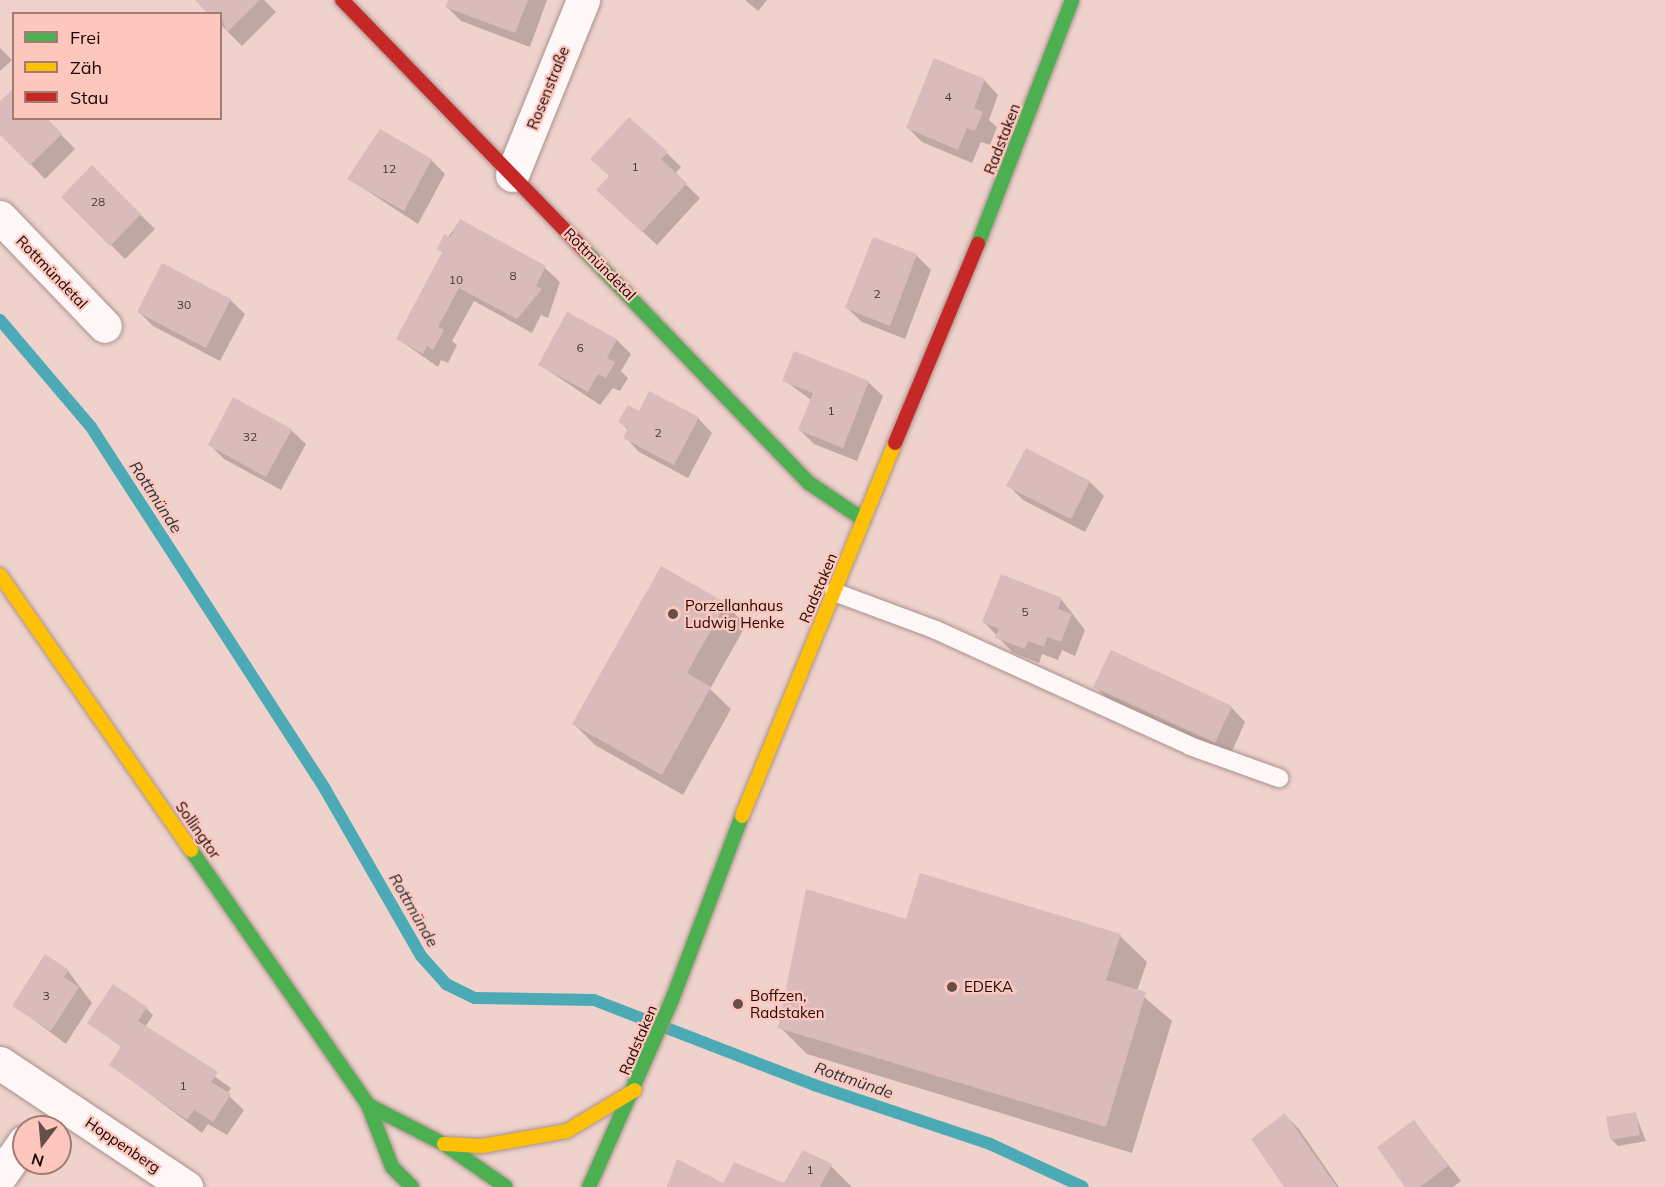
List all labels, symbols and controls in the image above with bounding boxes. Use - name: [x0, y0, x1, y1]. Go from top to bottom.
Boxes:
- legend: [12, 12, 222, 120]
- text: Frei: [70, 26, 100, 49]
- street label: Rosenstraße: [523, 44, 573, 132]
- text: Zäh: [70, 56, 102, 79]
- text: Stau: [70, 86, 109, 109]
- house number: 4: [944, 90, 952, 104]
- street label: Radstaken: [980, 101, 1024, 177]
- house number: 1: [631, 160, 639, 174]
- house number: 12: [382, 162, 396, 176]
- house number: 28: [91, 195, 105, 209]
- street label: Rottmündetal: [560, 224, 640, 304]
- street label: Rottmündetal: [13, 232, 91, 312]
- house number: 8: [509, 269, 517, 283]
- house number: 10: [449, 273, 463, 287]
- house number: 2: [873, 287, 881, 301]
- house number: 30: [177, 298, 191, 312]
- house number: 6: [576, 341, 584, 355]
- house number: 1: [827, 404, 835, 418]
- house number: 2: [654, 426, 662, 440]
- house number: 32: [243, 430, 257, 444]
- water label: Rottmünde: [126, 457, 186, 537]
- street label: Radstaken: [795, 550, 841, 626]
- place label: Porzellanhaus Ludwig Henke: [685, 596, 784, 631]
- house number: 5: [1021, 605, 1029, 619]
- marker: Porzellanhaus Ludwig Henke: [666, 607, 680, 621]
- street label: Sollingtor: [172, 798, 224, 862]
- water label: Rottmünde: [385, 870, 443, 950]
- place label: EDEKA: [964, 978, 1013, 996]
- marker: EDEKA: [945, 980, 959, 994]
- place label: Boffzen, Radstaken: [750, 986, 824, 1021]
- house number: 3: [42, 989, 50, 1003]
- marker: Boffzen, Radstaken: [731, 997, 745, 1011]
- street label: Radstaken: [615, 1002, 661, 1078]
- water label: Rottmünde: [812, 1058, 896, 1102]
- house number: 1: [179, 1079, 187, 1093]
- street label: Hoppenberg: [82, 1113, 164, 1177]
- north arrow: [12, 1115, 72, 1175]
- text: N: [29, 1149, 46, 1172]
- house number: 1: [806, 1163, 814, 1177]

